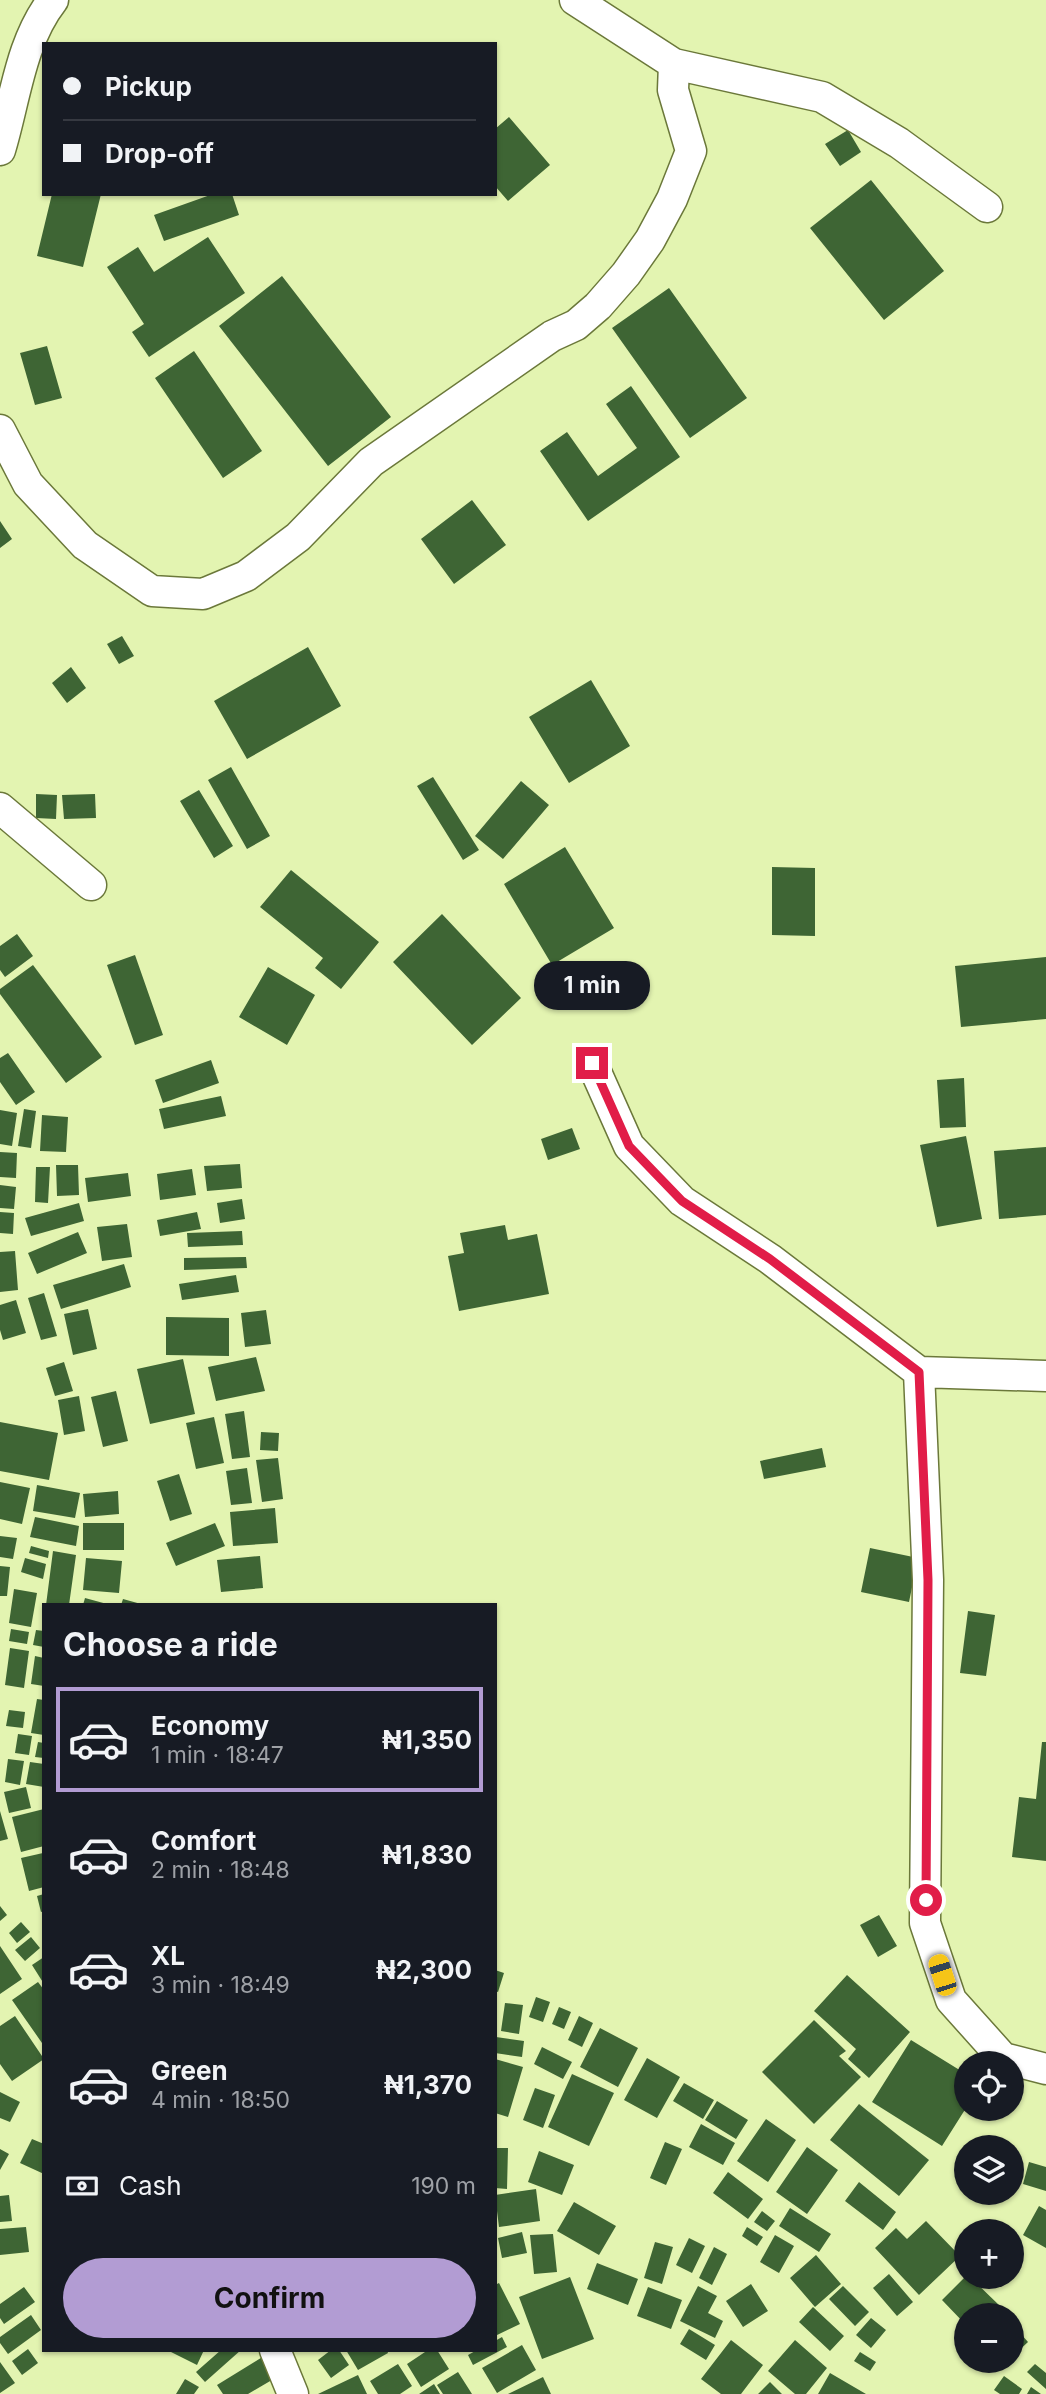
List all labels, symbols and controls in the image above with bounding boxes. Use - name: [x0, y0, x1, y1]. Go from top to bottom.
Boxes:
- text: Pickup: [105, 71, 192, 102]
- text: Drop-off: [105, 138, 214, 169]
- callout: 1 min: [534, 962, 650, 1010]
- text: 1 min: [564, 971, 620, 999]
- route end: [576, 1047, 608, 1079]
- text: Choose a ride: [63, 1625, 278, 1664]
- icon: car: [67, 1708, 130, 1771]
- text: Economy: [151, 1710, 269, 1741]
- text: ₦1,350: [382, 1724, 472, 1755]
- text: 1 min · 18:47: [151, 1741, 284, 1769]
- icon: car: [67, 1823, 130, 1886]
- text: Comfort: [151, 1825, 256, 1856]
- text: ₦1,830: [382, 1839, 472, 1870]
- text: 2 min · 18:48: [151, 1856, 290, 1884]
- route start: [910, 1884, 942, 1916]
- icon: car: [67, 1938, 130, 2001]
- text: XL: [151, 1940, 185, 1971]
- car: [926, 1952, 959, 1998]
- text: ₦2,300: [376, 1954, 472, 1985]
- text: 3 min · 18:49: [151, 1971, 290, 1999]
- map controls: [954, 2051, 1024, 2373]
- button: locate: [954, 2051, 1024, 2121]
- icon: car: [67, 2053, 130, 2116]
- text: Green: [151, 2055, 228, 2086]
- text: ₦1,370: [384, 2069, 472, 2100]
- text: 4 min · 18:50: [151, 2086, 290, 2114]
- button: layers: [954, 2135, 1024, 2205]
- icon: cash: [63, 2167, 101, 2205]
- text: Cash: [119, 2170, 182, 2201]
- text: 190 m: [411, 2172, 476, 2200]
- button: +: [954, 2219, 1024, 2289]
- button: Confirm: [63, 2258, 476, 2338]
- button: −: [954, 2303, 1024, 2373]

